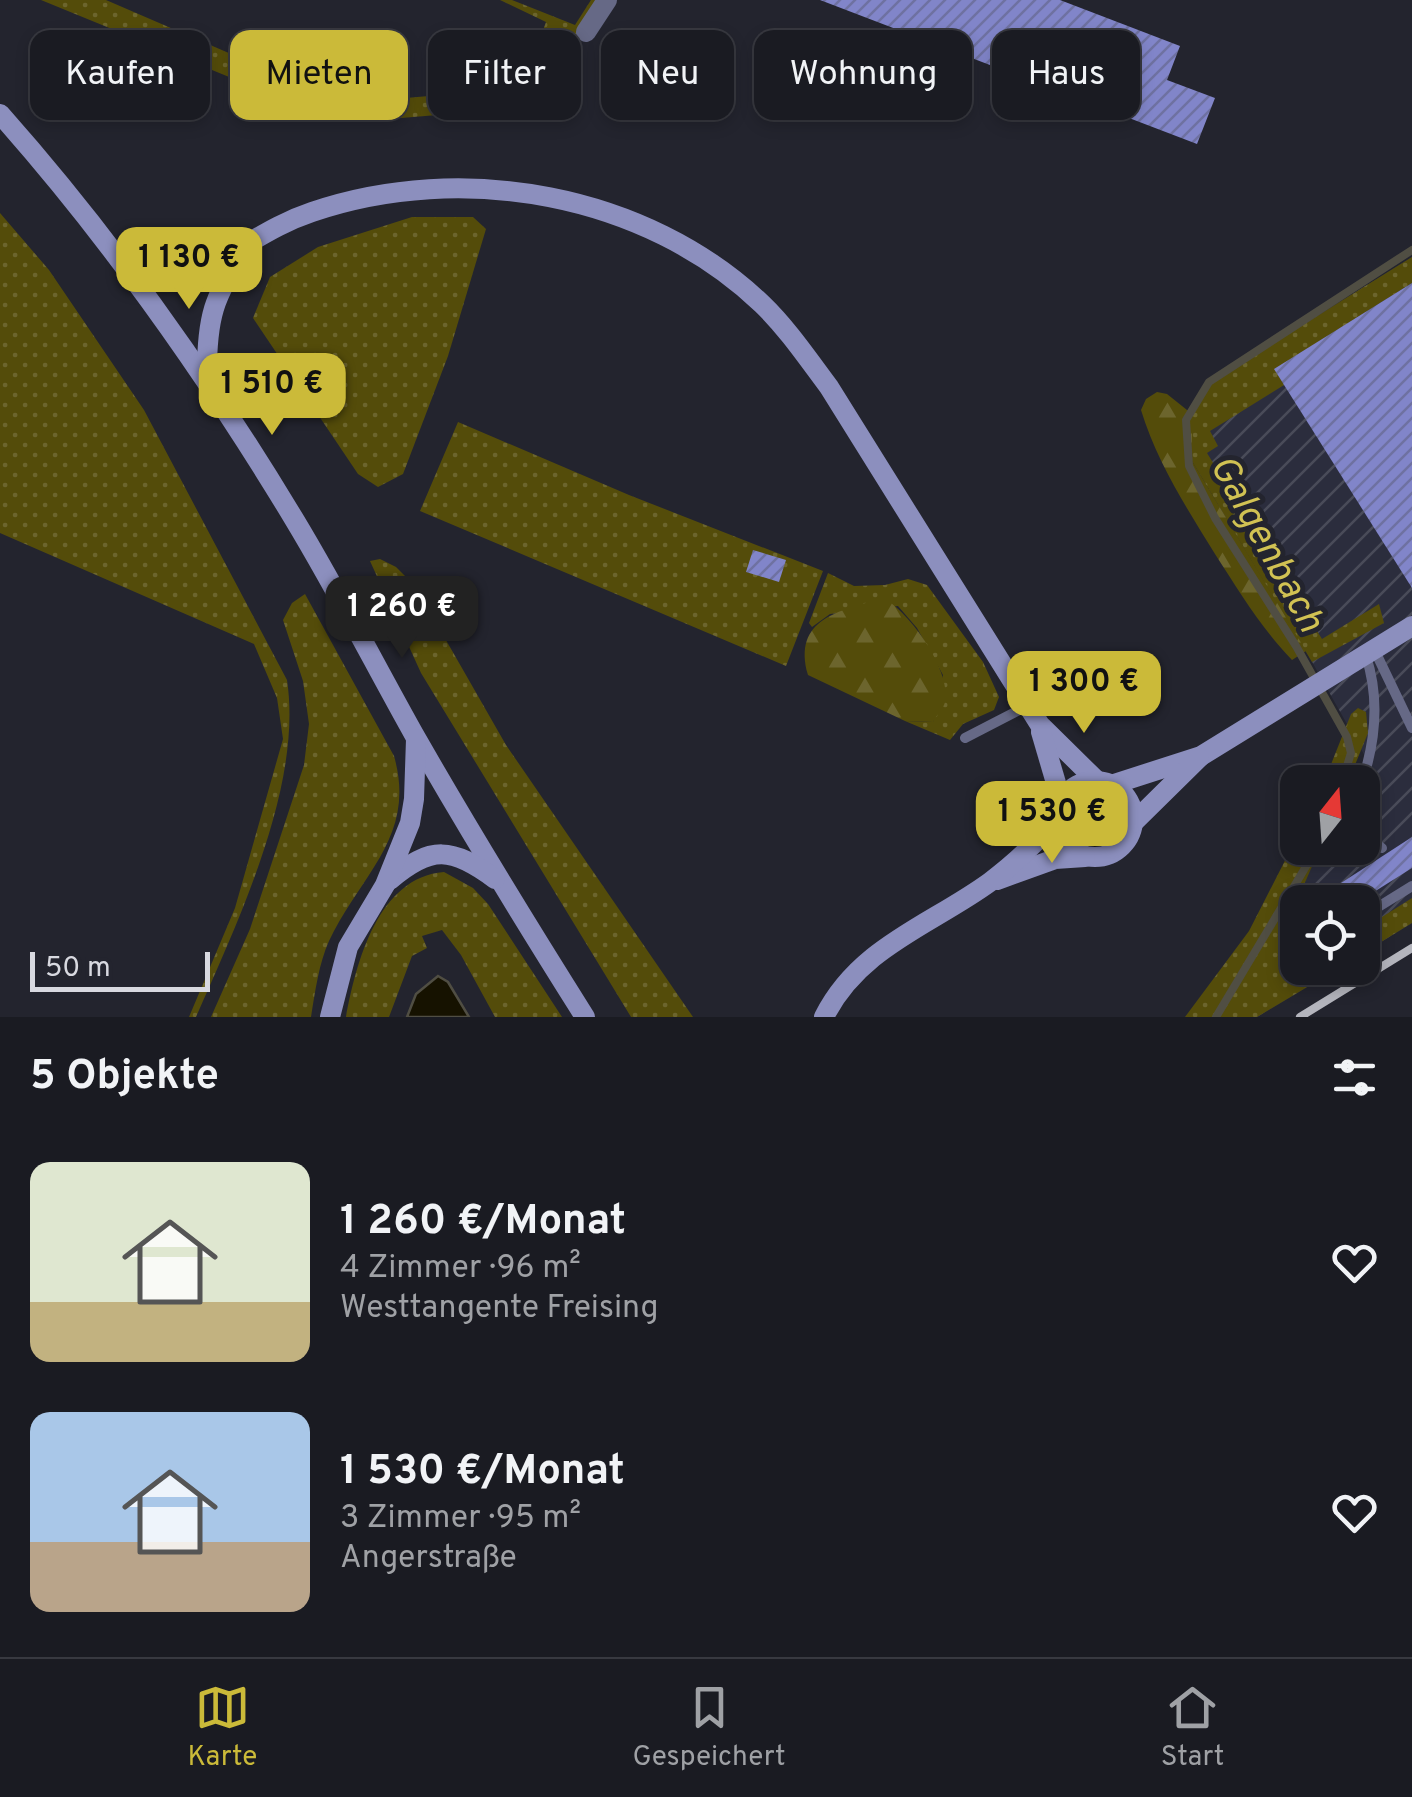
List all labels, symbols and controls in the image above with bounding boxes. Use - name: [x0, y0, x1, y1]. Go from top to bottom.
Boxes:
- chip: Kaufen: [30, 30, 210, 120]
- chip: Mieten: [230, 30, 408, 120]
- chip: Filter: [428, 30, 581, 120]
- chip: Neu: [601, 30, 734, 120]
- chip: Wohnung: [754, 30, 972, 120]
- chip: Haus: [992, 30, 1140, 120]
- pin: 1 130 €: [97, 227, 281, 312]
- text: 1 130 €: [138, 239, 240, 279]
- pin: 1 510 €: [180, 353, 364, 438]
- text: 1 510 €: [221, 365, 323, 405]
- water label: Galgenbach: [1196, 448, 1334, 642]
- pin: 1 260 €: [310, 576, 494, 661]
- text: 1 260 €: [347, 588, 457, 628]
- pin: 1 300 €: [992, 651, 1176, 736]
- text: 1 300 €: [1029, 663, 1139, 703]
- north arrow: [1280, 765, 1380, 865]
- map controls: [1280, 765, 1380, 985]
- pin: 1 530 €: [960, 781, 1144, 866]
- text: 1 530 €: [998, 793, 1106, 833]
- button: locate: [1280, 885, 1380, 985]
- scale bar: [30, 947, 210, 991]
- text: 50 m: [45, 951, 111, 987]
- icon: filters: [1327, 1050, 1382, 1105]
- text: 5 Objekte: [30, 1051, 219, 1104]
- text: 1 260 €/Monat: [340, 1196, 626, 1249]
- icon: home: [110, 1202, 230, 1322]
- icon: heart: [1327, 1235, 1382, 1290]
- text: 4 Zimmer · 96 m²: [340, 1249, 581, 1289]
- text: Westtangente Freising: [340, 1289, 659, 1329]
- text: 1 530 €/Monat: [340, 1446, 625, 1499]
- icon: home: [110, 1452, 230, 1572]
- icon: heart: [1327, 1485, 1382, 1540]
- text: 3 Zimmer · 95 m²: [340, 1499, 581, 1539]
- text: Angerstraße: [340, 1539, 517, 1579]
- tab: Karte: [188, 1680, 257, 1776]
- tab: Gespeichert: [632, 1680, 786, 1776]
- tab: Start: [1161, 1680, 1224, 1776]

